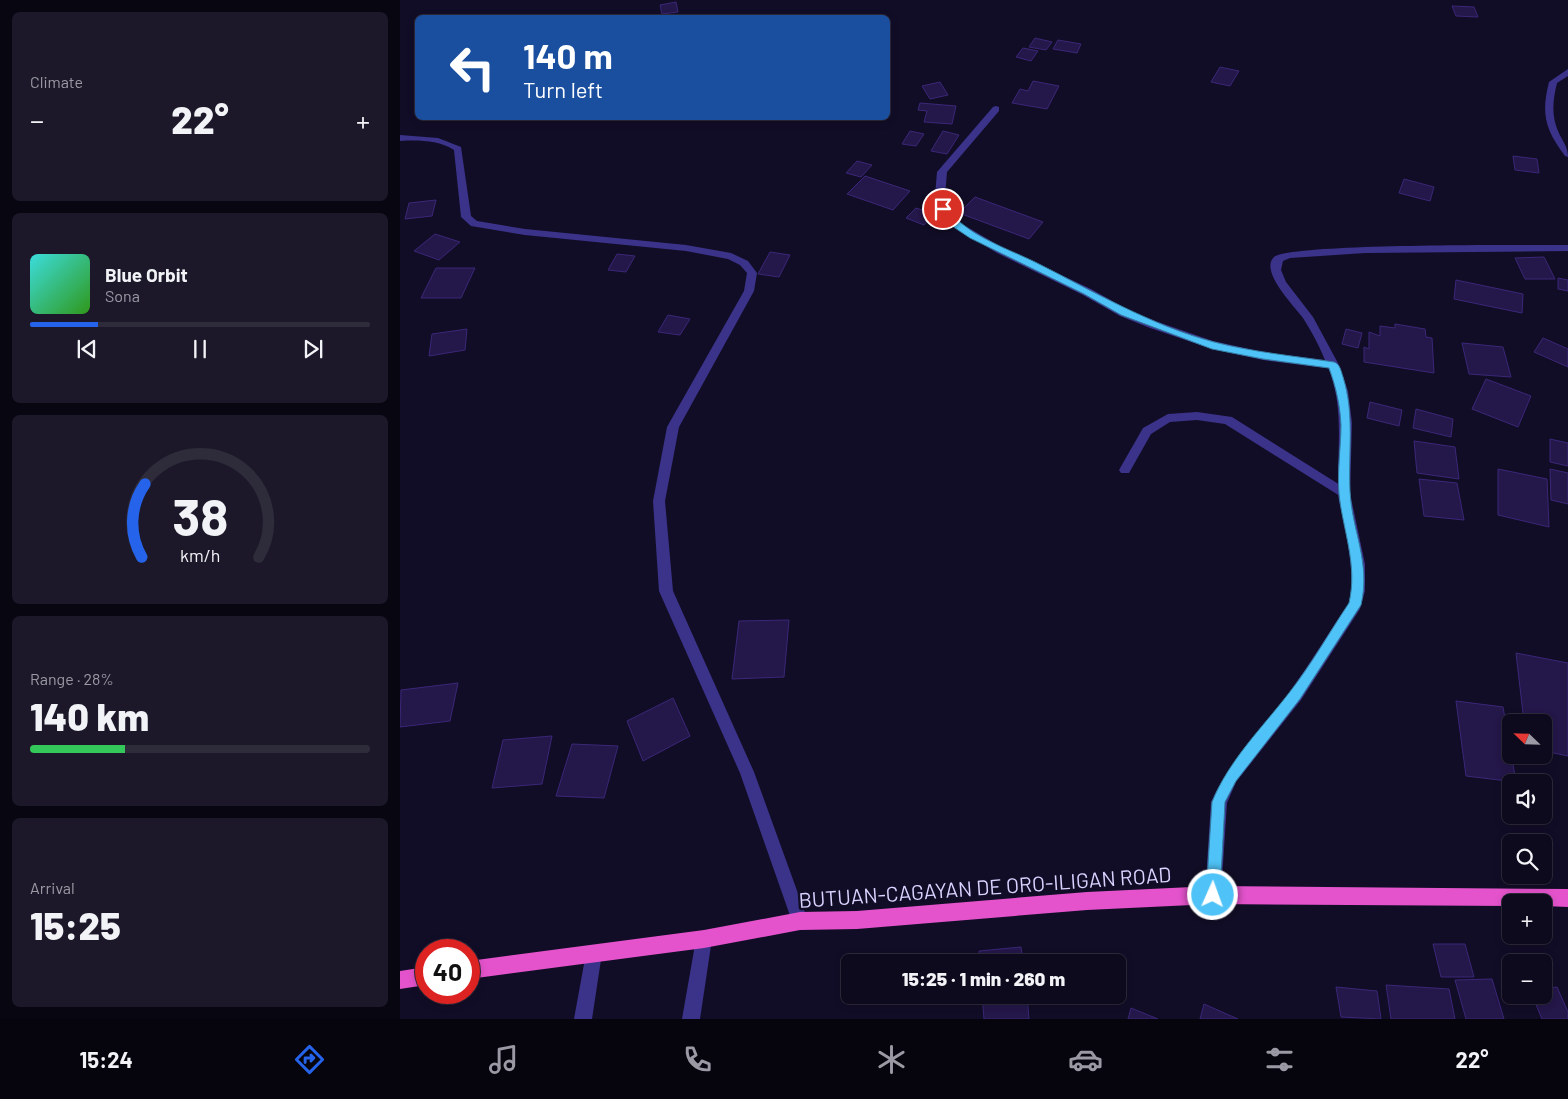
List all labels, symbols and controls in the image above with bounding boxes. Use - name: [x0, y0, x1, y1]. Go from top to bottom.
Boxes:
- text: 140 m: [523, 34, 613, 76]
- icon: left: [440, 35, 505, 100]
- text: Climate: [30, 72, 83, 91]
- text: Turn left: [523, 76, 603, 102]
- text: 22°: [171, 96, 229, 142]
- text: −: [30, 103, 44, 137]
- text: +: [356, 103, 370, 137]
- pin: [922, 188, 964, 230]
- icon: arrive: [929, 195, 957, 223]
- text: Blue Orbit: [105, 263, 188, 286]
- text: Sona: [105, 286, 140, 305]
- icon: previous: [73, 335, 101, 363]
- icon: pause: [186, 335, 214, 363]
- icon: next: [299, 335, 327, 363]
- text: 38: [172, 484, 228, 546]
- text: km/h: [180, 544, 220, 566]
- text: Range · 28%: [30, 669, 114, 688]
- text: 140 km: [30, 693, 149, 739]
- north arrow: [1502, 714, 1552, 764]
- map controls: [1502, 714, 1552, 1004]
- button: sound: [1502, 774, 1552, 824]
- button: search: [1502, 834, 1552, 884]
- street label: BUTUAN-CAGAYAN DE ORO-ILIGAN ROAD: [798, 861, 1172, 912]
- position arrow: [1186, 868, 1238, 920]
- text: Arrival: [30, 878, 75, 897]
- button: +: [1502, 894, 1552, 944]
- text: 15:25: [30, 902, 121, 948]
- speed limit sign: 40: [415, 939, 480, 1004]
- button: −: [1502, 954, 1552, 1004]
- text: 15:25 · 1 min · 260 m: [902, 967, 1065, 990]
- icon: directions: [292, 1042, 327, 1077]
- icon: music: [486, 1042, 521, 1077]
- icon: phone: [680, 1042, 715, 1077]
- icon: climate: [874, 1042, 909, 1077]
- icon: car: [1068, 1042, 1103, 1077]
- icon: filters: [1262, 1042, 1297, 1077]
- text: 15:24: [79, 1046, 133, 1072]
- text: 22°: [1456, 1046, 1488, 1072]

